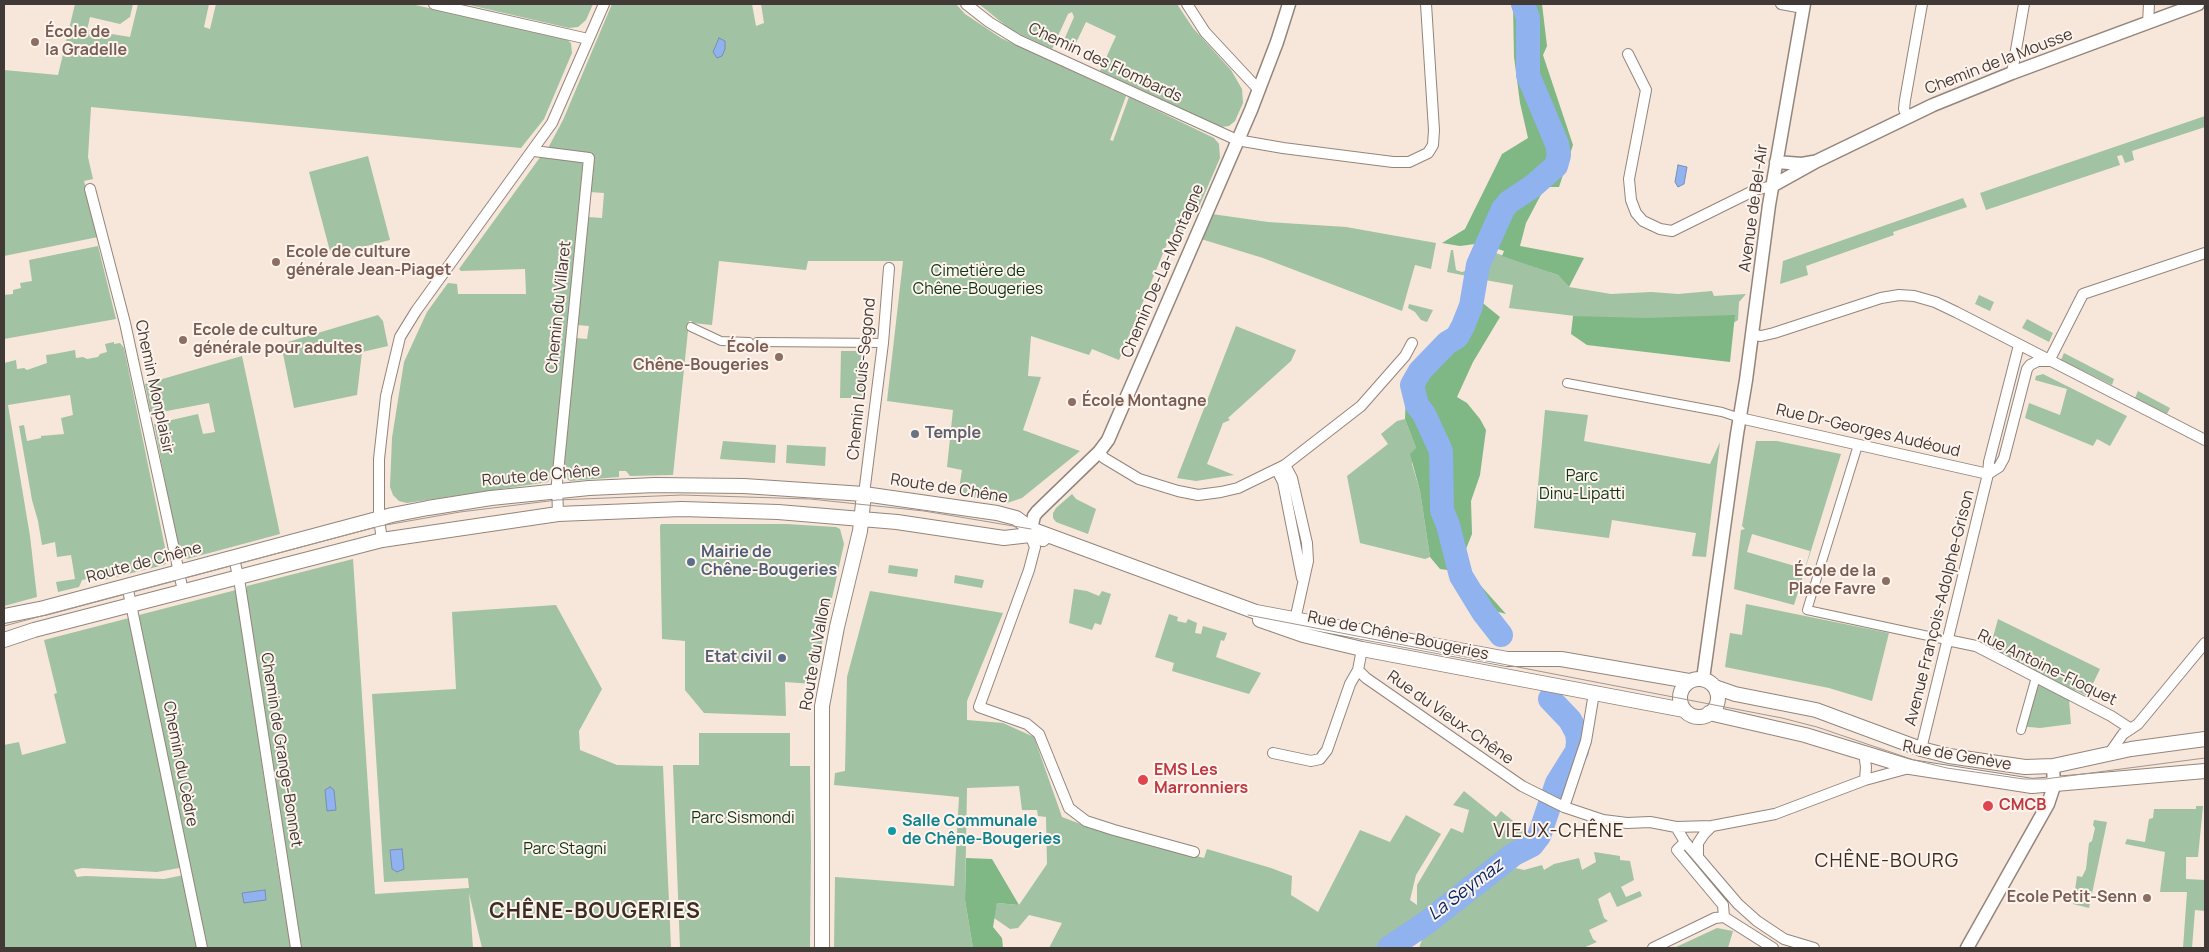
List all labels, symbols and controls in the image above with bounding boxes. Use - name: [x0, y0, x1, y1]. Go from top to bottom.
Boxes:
- street label: Chemin des Flombards: [1025, 19, 1185, 107]
- place label: École de la Gradelle: [45, 23, 127, 61]
- street label: Chemin de la Mousse: [1923, 25, 2075, 99]
- marker: École de la Gradelle: [29, 36, 41, 48]
- street label: Avenue de Bel-Air: [1736, 143, 1772, 273]
- street label: Chemin De-La-Montagne: [1118, 181, 1208, 361]
- street label: Chemin du Villaret: [542, 240, 576, 374]
- place label: Ecole de culture générale Jean-Piaget: [286, 243, 451, 281]
- marker: Ecole de culture générale Jean-Piaget: [270, 256, 282, 268]
- park label: Cimetière de Chêne-Bougeries: [913, 262, 1043, 300]
- street label: Chemin Louis-Segond: [844, 297, 880, 461]
- street label: Chemin Monplaisir: [130, 318, 178, 456]
- place label: Ecole de culture générale pour adultes: [193, 321, 362, 359]
- marker: Ecole de culture générale pour adultes: [177, 334, 189, 346]
- place label: École Chêne-Bougeries: [633, 338, 769, 376]
- marker: École Chêne-Bougeries: [773, 351, 785, 363]
- place label: École Montagne: [1082, 392, 1207, 412]
- marker: École Montagne: [1066, 396, 1078, 408]
- street label: Rue Dr-Georges Audéoud: [1774, 400, 1962, 462]
- place label: Temple: [925, 424, 981, 444]
- marker: Temple: [909, 428, 921, 440]
- street label: Route de Chêne: [481, 461, 601, 491]
- park label: Parc Dinu-Lipatti: [1539, 467, 1625, 505]
- street label: Route de Chêne: [889, 470, 1009, 508]
- street label: Avenue François-Adolphe-Grison: [1901, 488, 1979, 728]
- street label: Route de Chêne: [84, 538, 204, 588]
- place label: Mairie de Chêne-Bougeries: [701, 543, 837, 581]
- marker: Mairie de Chêne-Bougeries: [685, 556, 697, 568]
- place label: École de la Place Favre: [1789, 562, 1876, 600]
- marker: École de la Place Favre: [1880, 575, 1892, 587]
- street label: Route du Vallon: [797, 596, 835, 712]
- street label: Rue de Chêne-Bougeries: [1306, 607, 1490, 665]
- street label: Rue Antoine-Floquet: [1974, 626, 2120, 710]
- place label: Etat civil: [705, 648, 772, 668]
- street label: Chemin de Grange-Bonnet: [256, 651, 306, 849]
- marker: Etat civil: [776, 652, 788, 664]
- street label: Rue du Vieux-Chêne: [1383, 667, 1517, 769]
- street label: Chemin du Cèdre: [158, 700, 202, 828]
- street label: Rue de Genève: [1901, 737, 2013, 775]
- place label: EMS Les Marronniers: [1154, 761, 1248, 799]
- marker: EMS Les Marronniers: [1136, 773, 1150, 787]
- place label: CMCB: [1999, 796, 2046, 816]
- marker: CMCB: [1981, 799, 1995, 813]
- park label: Parc Sismondi: [691, 809, 795, 829]
- place label: Salle Communale de Chêne-Bougeries: [902, 812, 1061, 850]
- district label: VIEUX-CHÊNE: [1492, 821, 1626, 843]
- marker: Salle Communale de Chêne-Bougeries: [886, 825, 898, 837]
- park label: Parc Stagni: [523, 840, 607, 860]
- district label: CHÊNE-BOURG: [1813, 851, 1961, 873]
- water label: La Seymaz: [1424, 855, 1508, 925]
- place label: Ecole Petit-Senn: [2007, 888, 2137, 908]
- marker: Ecole Petit-Senn: [2141, 892, 2153, 904]
- district label: CHÊNE-BOUGERIES: [487, 899, 703, 925]

